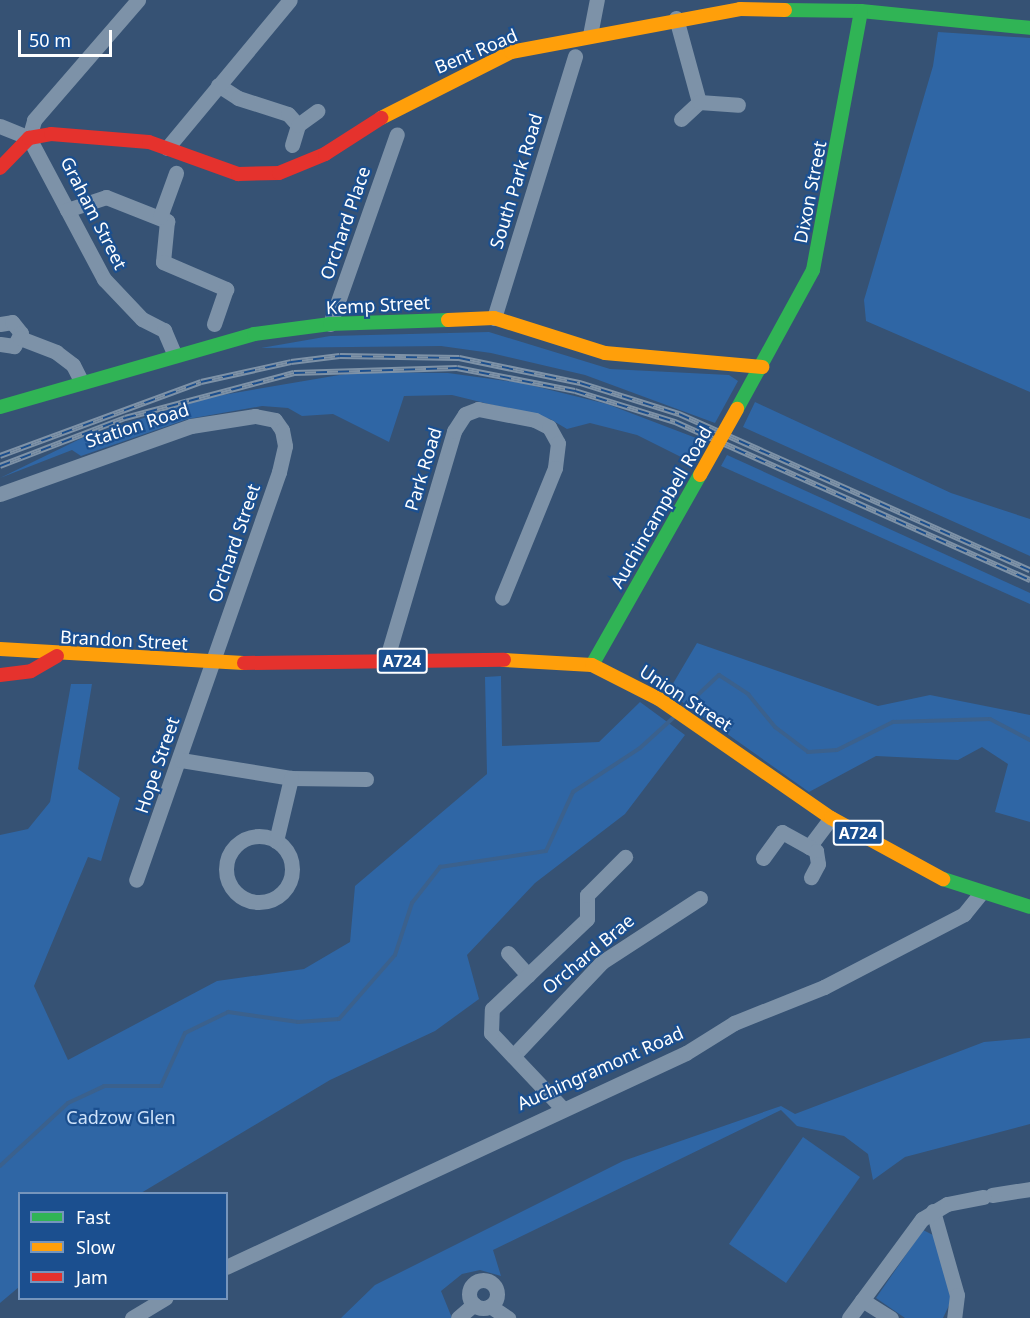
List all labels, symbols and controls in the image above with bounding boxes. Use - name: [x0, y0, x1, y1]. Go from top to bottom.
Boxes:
- scale bar: [21, 18, 116, 56]
- street label: Bent Road: [432, 24, 520, 78]
- text: 50 m: [29, 28, 71, 52]
- street label: South Park Road: [485, 111, 547, 251]
- street label: Dixon Street: [789, 139, 831, 245]
- street label: Graham Street: [56, 153, 132, 273]
- street label: Orchard Place: [316, 164, 374, 282]
- street label: Kemp Street: [325, 291, 431, 319]
- street label: Station Road: [83, 398, 191, 452]
- street label: Auchincampbell Road: [606, 422, 716, 592]
- street label: Park Road: [400, 425, 446, 513]
- street label: Orchard Street: [204, 481, 264, 605]
- street label: Brandon Street: [60, 626, 188, 654]
- road number: A724: [376, 648, 428, 674]
- street label: Union Street: [636, 660, 736, 736]
- street label: Hope Street: [130, 714, 184, 816]
- road number: A724: [832, 820, 884, 846]
- street label: Orchard Brae: [538, 909, 638, 999]
- street label: Auchingramont Road: [514, 1022, 686, 1114]
- park label: Cadzow Glen: [66, 1106, 176, 1128]
- legend: [18, 1192, 228, 1300]
- text: Fast: [76, 1205, 111, 1229]
- text: Slow: [76, 1235, 115, 1259]
- text: Jam: [76, 1265, 108, 1289]

